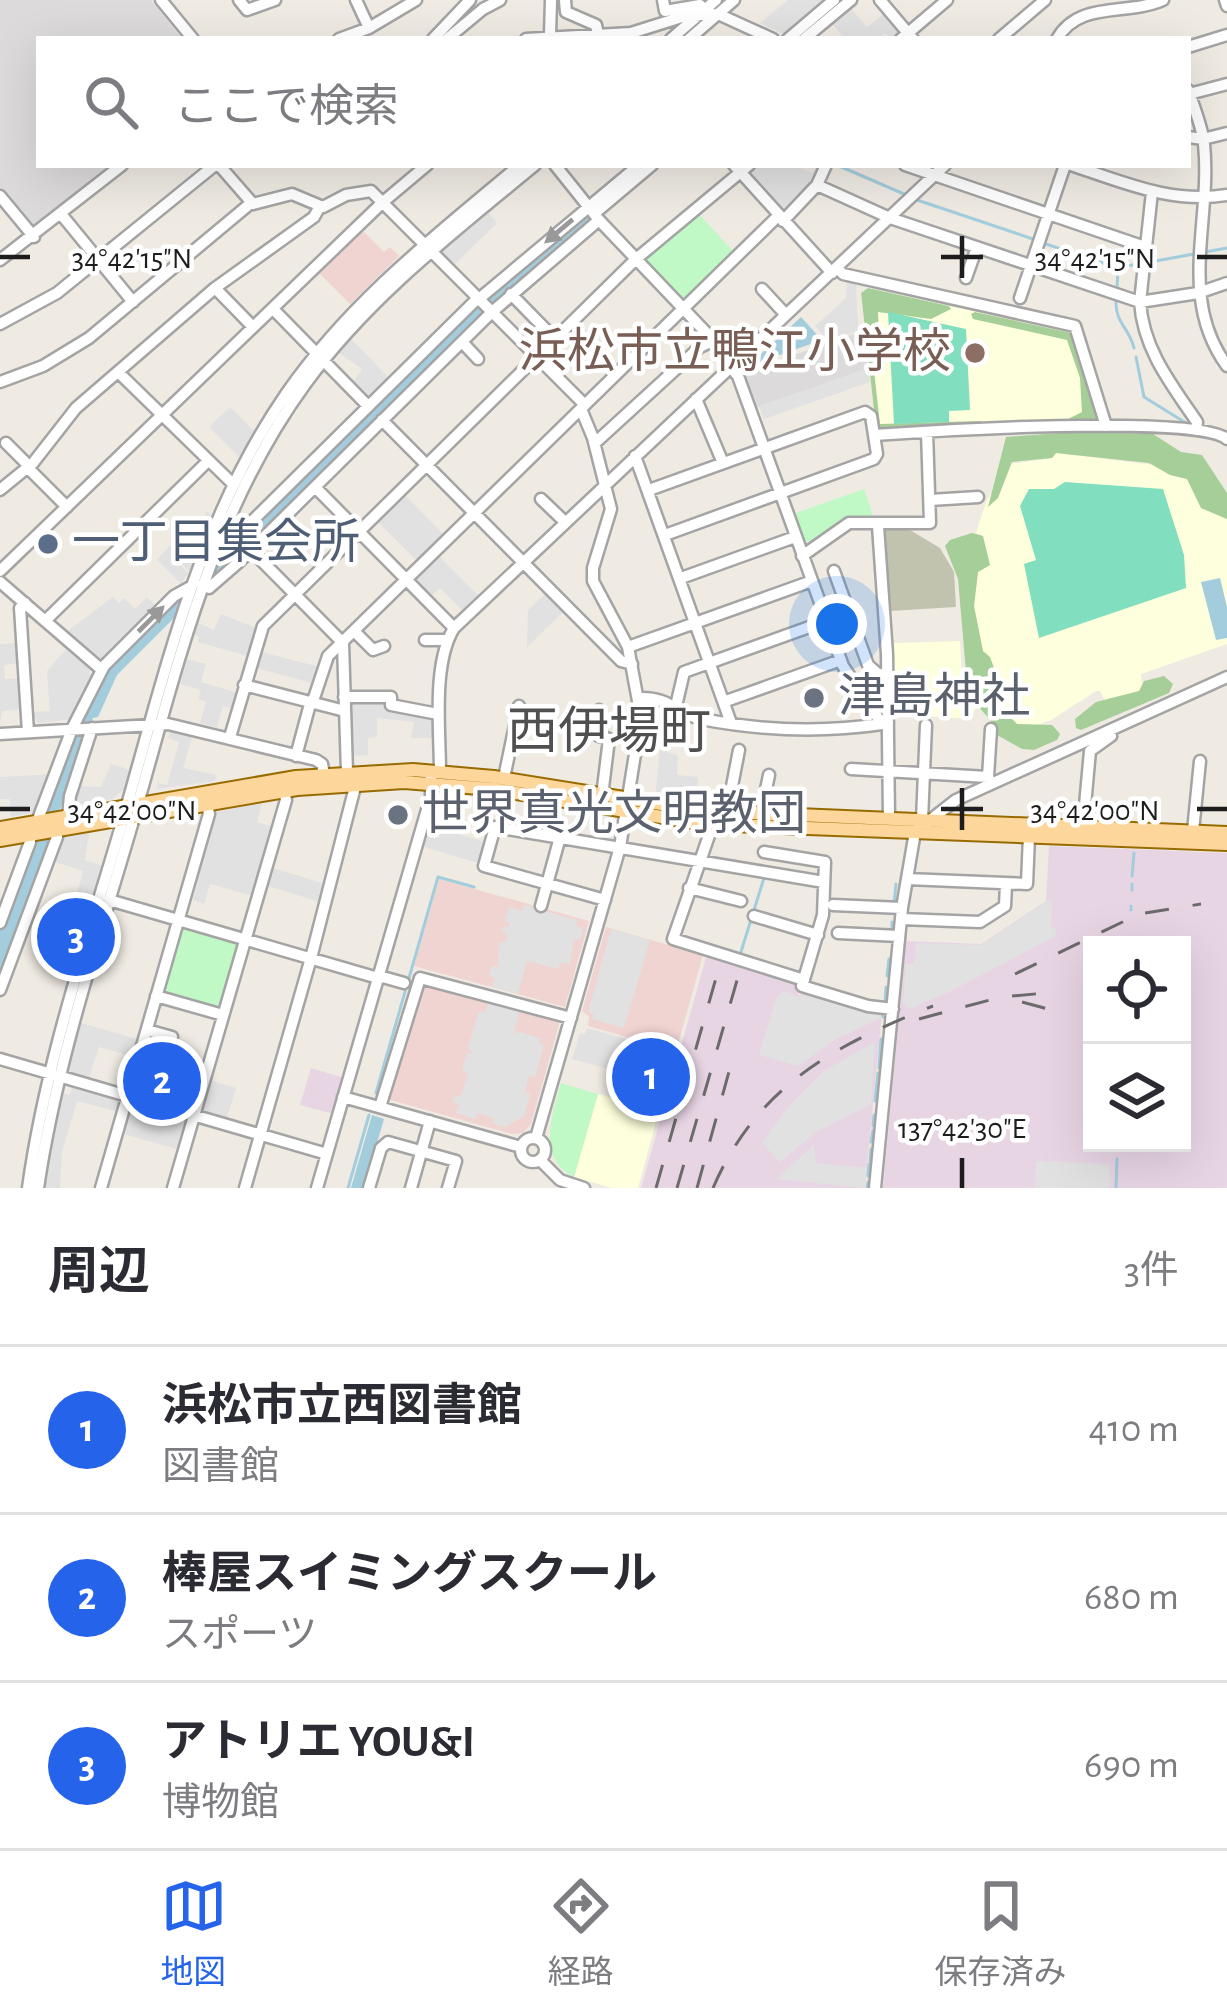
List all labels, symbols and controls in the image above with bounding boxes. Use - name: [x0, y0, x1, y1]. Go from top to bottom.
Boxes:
- search box: [36, 36, 1191, 168]
- icon: search: [78, 69, 144, 135]
- text: ここで検索: [174, 85, 399, 130]
- one-way arrow: [544, 217, 574, 243]
- text: 34°42'15"N: [72, 244, 192, 274]
- text: 34°42'15"N: [1035, 244, 1155, 274]
- place label: 浜松市立鴨江小学校: [519, 326, 951, 377]
- marker: 浜松市立鴨江小学校: [962, 340, 988, 366]
- place label: 一丁目集会所: [72, 517, 360, 568]
- marker: 一丁目集会所: [35, 531, 61, 557]
- your location: [807, 594, 867, 654]
- one-way arrow: [137, 605, 165, 633]
- place label: 津島神社: [838, 671, 1030, 722]
- marker: 津島神社: [801, 685, 827, 711]
- district label: 西伊場町: [507, 705, 711, 758]
- place label: 世界真光文明教団: [422, 788, 806, 839]
- text: 34°42'00"N: [67, 796, 197, 826]
- text: 34°42'00"N: [1030, 796, 1160, 826]
- marker: 世界真光文明教団: [385, 802, 411, 828]
- pin: 3: [37, 892, 115, 982]
- map controls: [1083, 936, 1191, 1152]
- button: locate: [1083, 936, 1191, 1044]
- pin: 1: [612, 1032, 690, 1122]
- pin: 2: [123, 1036, 201, 1126]
- button: layers: [1083, 1044, 1191, 1152]
- text: 137°42'30"E: [898, 1114, 1026, 1144]
- text: 周辺: [48, 1247, 150, 1298]
- text: 3件: [1124, 1252, 1179, 1291]
- text: 浜松市立西図書館: [162, 1384, 522, 1429]
- text: 1: [80, 1410, 94, 1449]
- text: 410 m: [1089, 1410, 1179, 1449]
- text: 図書館: [162, 1448, 279, 1487]
- text: 棒屋スイミングスクール: [162, 1552, 657, 1597]
- text: 2: [78, 1578, 96, 1617]
- text: 680 m: [1084, 1578, 1179, 1617]
- text: スポーツ: [162, 1616, 317, 1655]
- text: アトリエ YOU&I: [162, 1720, 475, 1765]
- text: 3: [79, 1746, 95, 1785]
- text: 690 m: [1084, 1746, 1179, 1785]
- text: 博物館: [162, 1784, 279, 1823]
- tab: 地図: [161, 1873, 227, 1994]
- tab: 経路: [548, 1873, 614, 1994]
- tab: 保存済み: [935, 1873, 1067, 1994]

